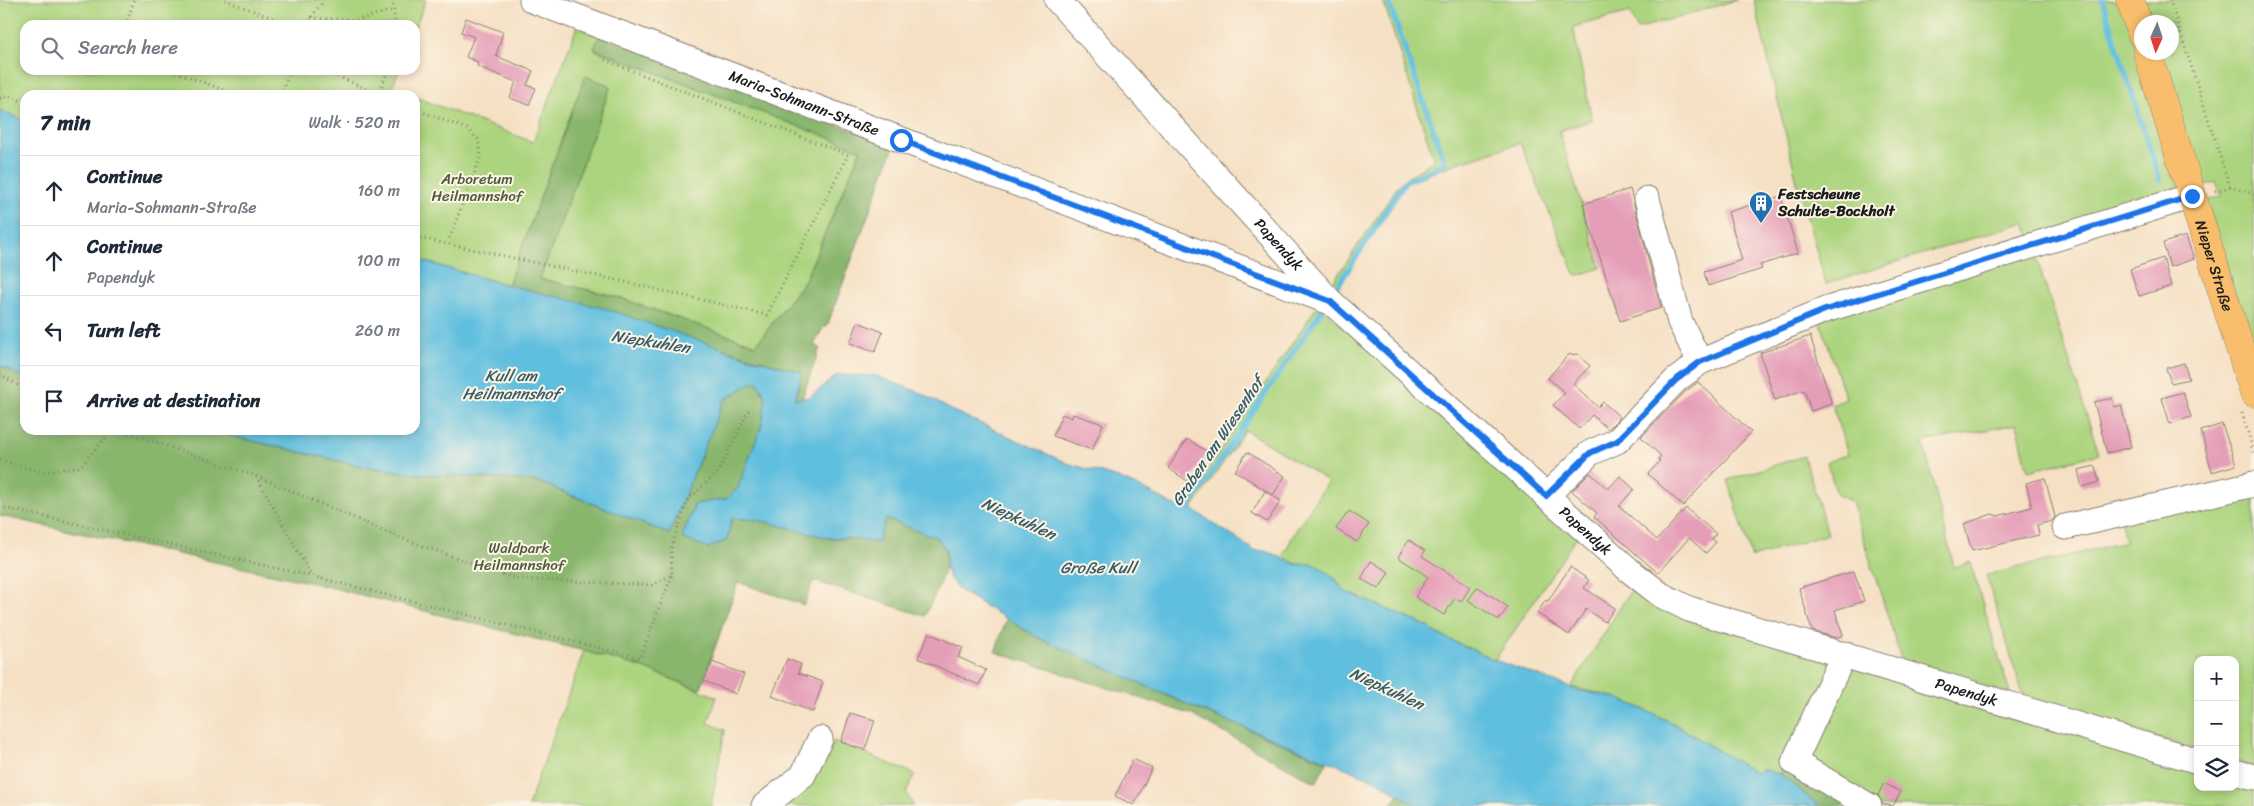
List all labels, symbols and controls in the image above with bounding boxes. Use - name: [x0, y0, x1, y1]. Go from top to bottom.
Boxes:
- north arrow: [2134, 15, 2179, 60]
- search box: [20, 20, 420, 75]
- text: Search here: [78, 31, 178, 64]
- icon: search: [38, 34, 66, 62]
- street label: Maria-Sohmann-Straße: [725, 63, 883, 143]
- text: 7 min: [40, 104, 91, 142]
- text: Walk · 520 m: [308, 108, 400, 137]
- route start: [890, 129, 913, 152]
- text: Continue: [87, 160, 163, 193]
- park label: Arboretum Heilmannshof: [431, 166, 525, 209]
- text: 160 m: [357, 176, 400, 205]
- icon: ahead: [40, 177, 68, 205]
- place label: Festscheune Schulte-Bockholt: [1777, 181, 1895, 224]
- route end: [2181, 185, 2204, 208]
- building icon: Festscheune Schulte-Bockholt: [1748, 190, 1774, 224]
- text: Maria-Sohmann-Straße: [87, 193, 256, 222]
- street label: Papendyk: [1248, 212, 1310, 277]
- street label: Nieper Straße: [2187, 217, 2241, 315]
- text: Continue: [87, 230, 163, 263]
- text: 100 m: [356, 246, 400, 275]
- icon: ahead: [40, 247, 68, 275]
- text: Papendyk: [87, 263, 155, 292]
- text: Turn left: [87, 314, 160, 347]
- text: 260 m: [355, 316, 400, 345]
- icon: left: [40, 317, 68, 345]
- water label: Niepkuhlen: [610, 321, 695, 362]
- water label: Kull am Heilmannshof: [462, 361, 564, 408]
- water label: Graben am Wiesenhof: [1163, 366, 1274, 512]
- text: Arrive at destination: [87, 384, 260, 417]
- icon: arrive: [40, 387, 68, 415]
- water label: Niepkuhlen: [977, 489, 1063, 549]
- street label: Papendyk: [1553, 500, 1618, 562]
- park label: Waldpark Heilmannshof: [473, 535, 567, 578]
- water label: Große Kull: [1060, 553, 1139, 582]
- map controls: [2194, 656, 2239, 791]
- button: +: [2194, 656, 2239, 701]
- water label: Niepkuhlen: [1345, 659, 1431, 719]
- street label: Papendyk: [1932, 670, 2001, 713]
- button: −: [2194, 701, 2239, 746]
- button: layers: [2194, 746, 2239, 791]

